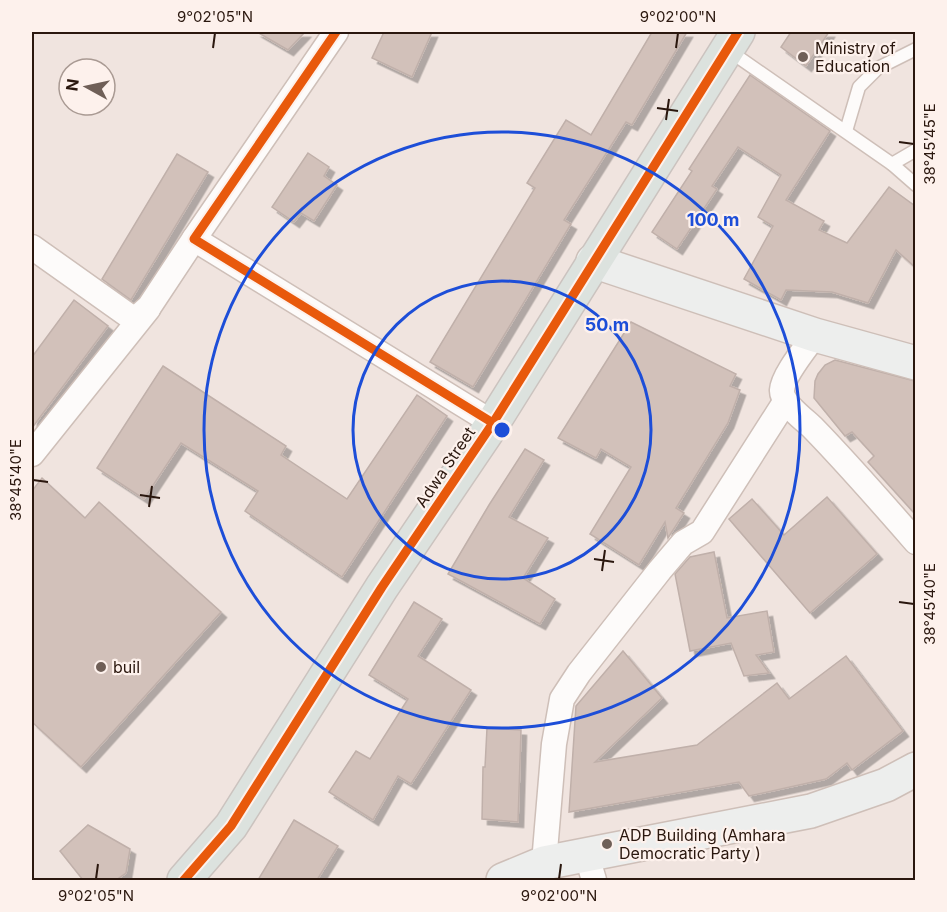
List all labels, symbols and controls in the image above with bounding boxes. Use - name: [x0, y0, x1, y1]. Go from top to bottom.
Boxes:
- text: 9°02'05"N: [177, 7, 253, 26]
- text: 9°02'00"N: [640, 7, 716, 26]
- place label: Ministry of Education: [815, 38, 896, 76]
- marker: Ministry of Education: [796, 50, 810, 64]
- north arrow: [57, 57, 117, 117]
- text: N: [61, 77, 83, 92]
- text: 38°45'45"E: [920, 103, 939, 185]
- text: 100 m: [687, 209, 739, 230]
- text: 50 m: [585, 314, 629, 335]
- centre of rings: [492, 420, 512, 440]
- street label: Adwa Street: [411, 423, 479, 511]
- text: 38°45'40"E: [6, 439, 25, 521]
- text: 38°45'40"E: [920, 563, 939, 645]
- place label: buil: [113, 657, 140, 677]
- marker: buil: [94, 660, 108, 674]
- place label: ADP Building (Amhara Democratic Party ): [619, 825, 786, 863]
- marker: ADP Building (Amhara Democratic Party ): [600, 837, 614, 851]
- text: 9°02'05"N: [58, 886, 134, 905]
- text: 9°02'00"N: [521, 886, 597, 905]

